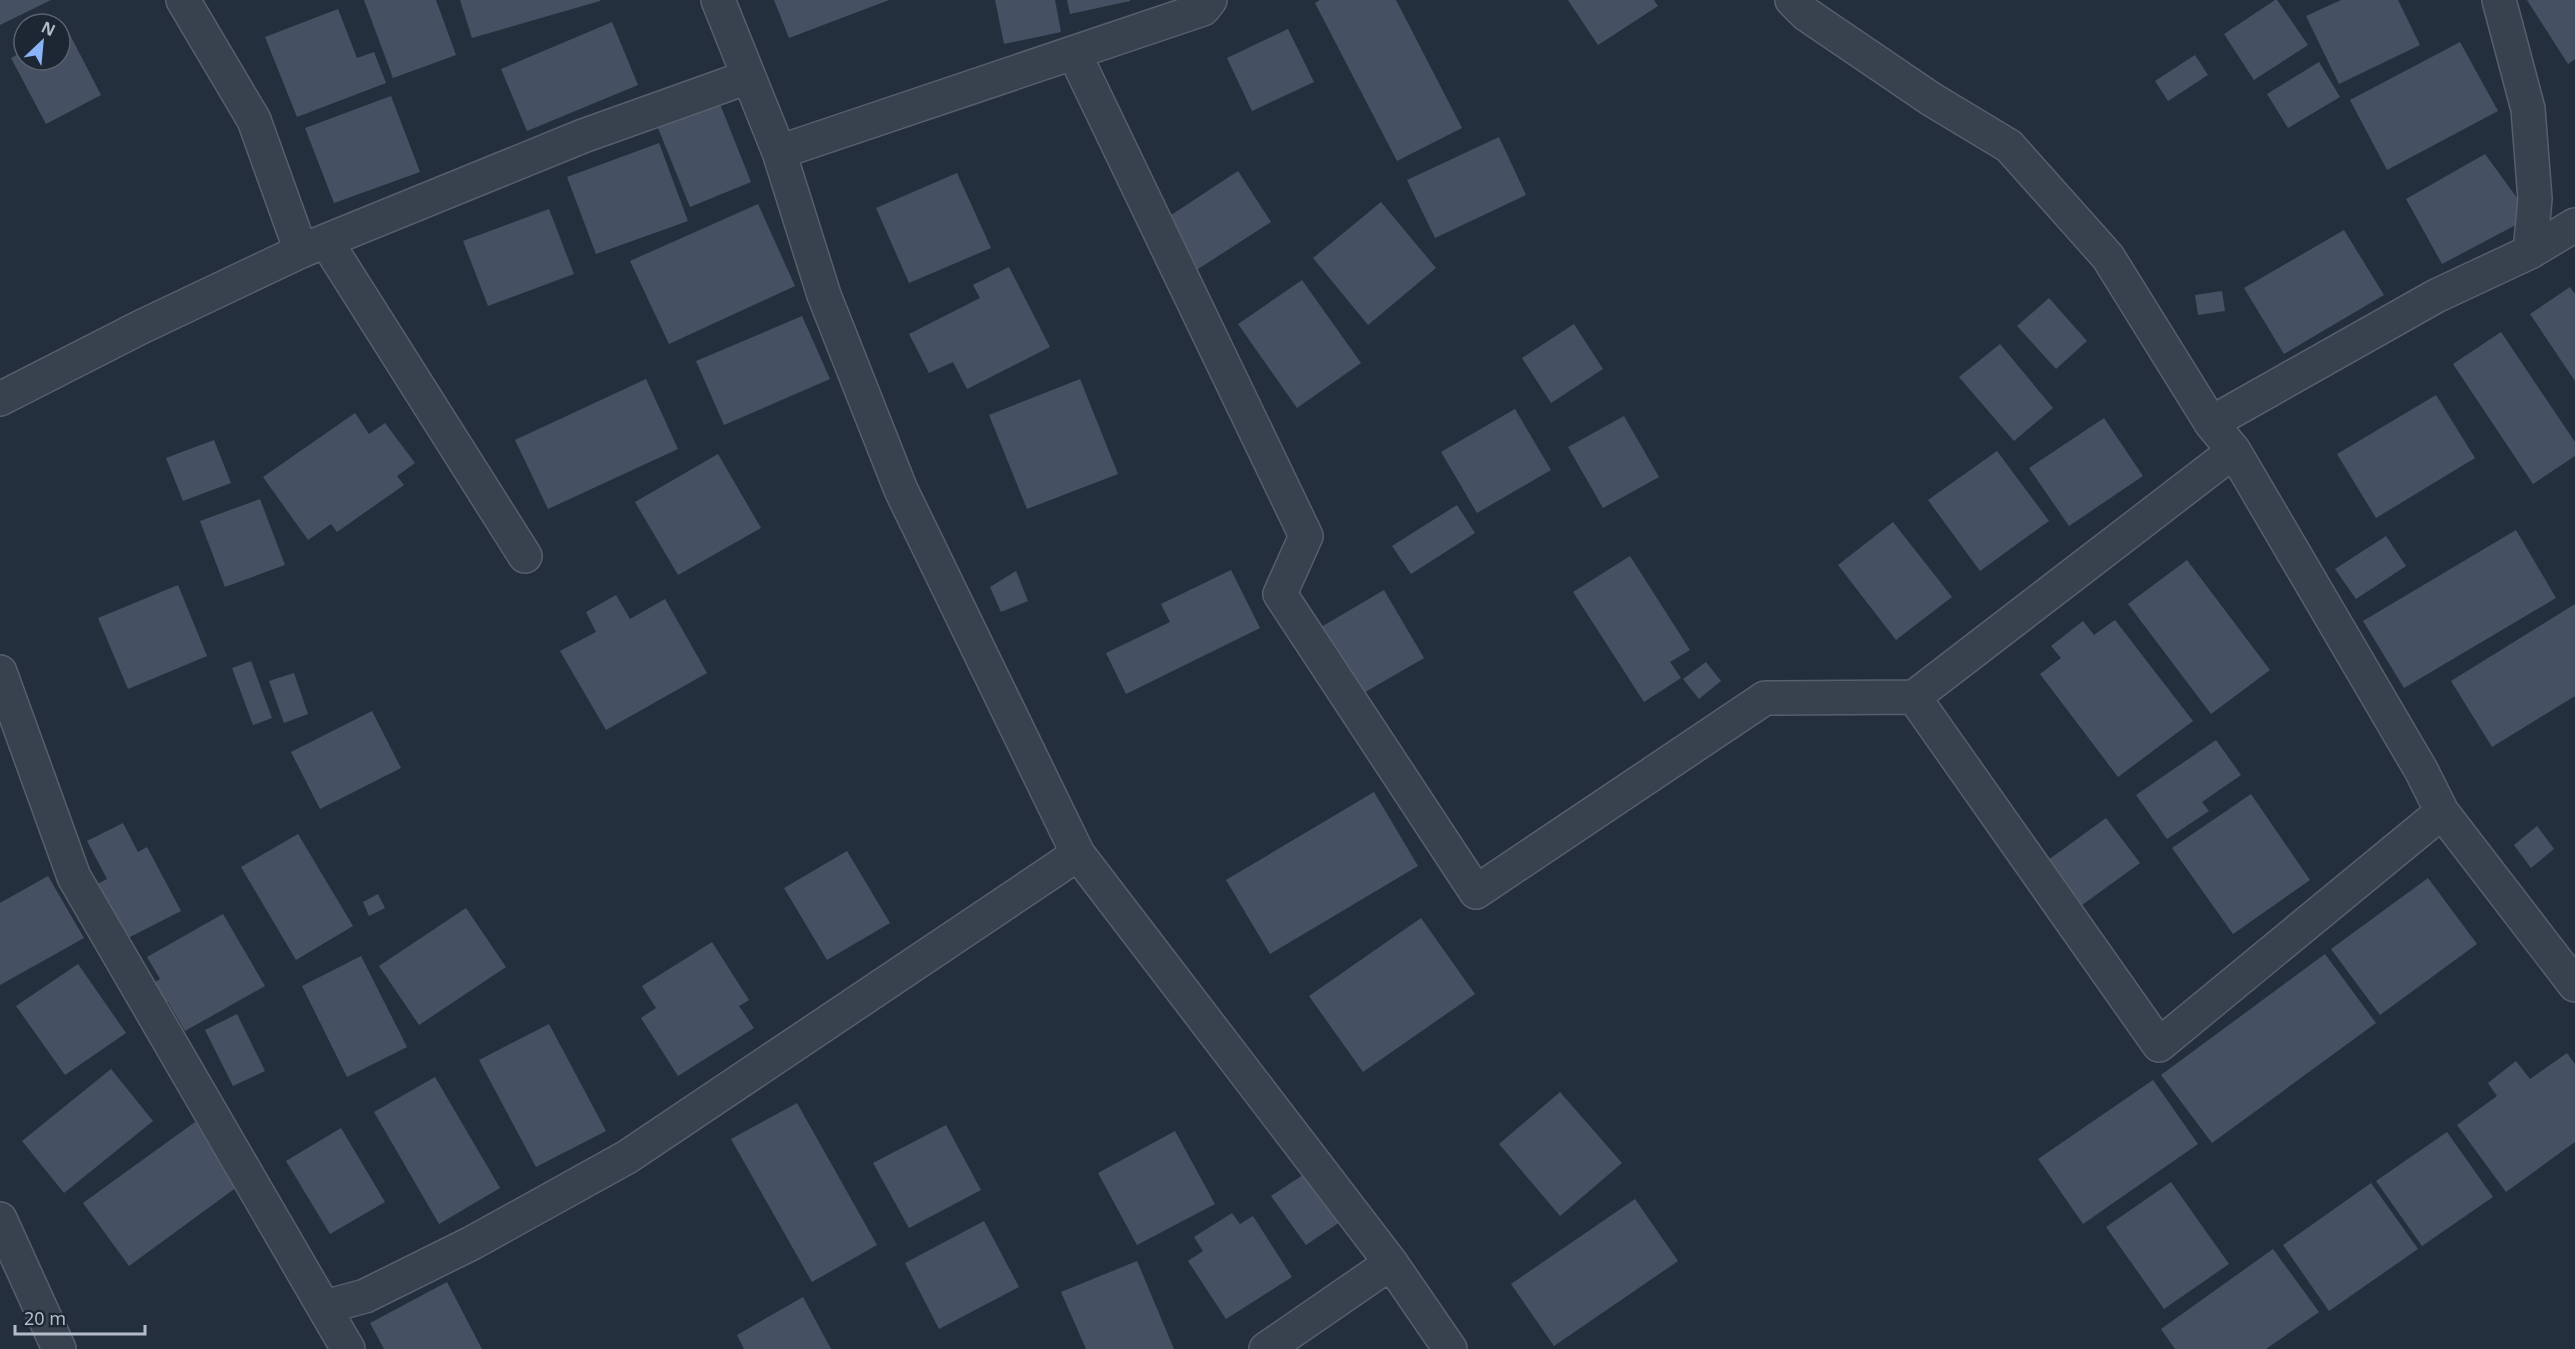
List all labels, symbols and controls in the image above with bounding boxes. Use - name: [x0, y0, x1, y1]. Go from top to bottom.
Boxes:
- north arrow: [12, 12, 72, 72]
- text: N: [38, 16, 59, 41]
- scale bar: [15, 1298, 146, 1336]
- text: 20 m: [24, 1306, 66, 1330]

